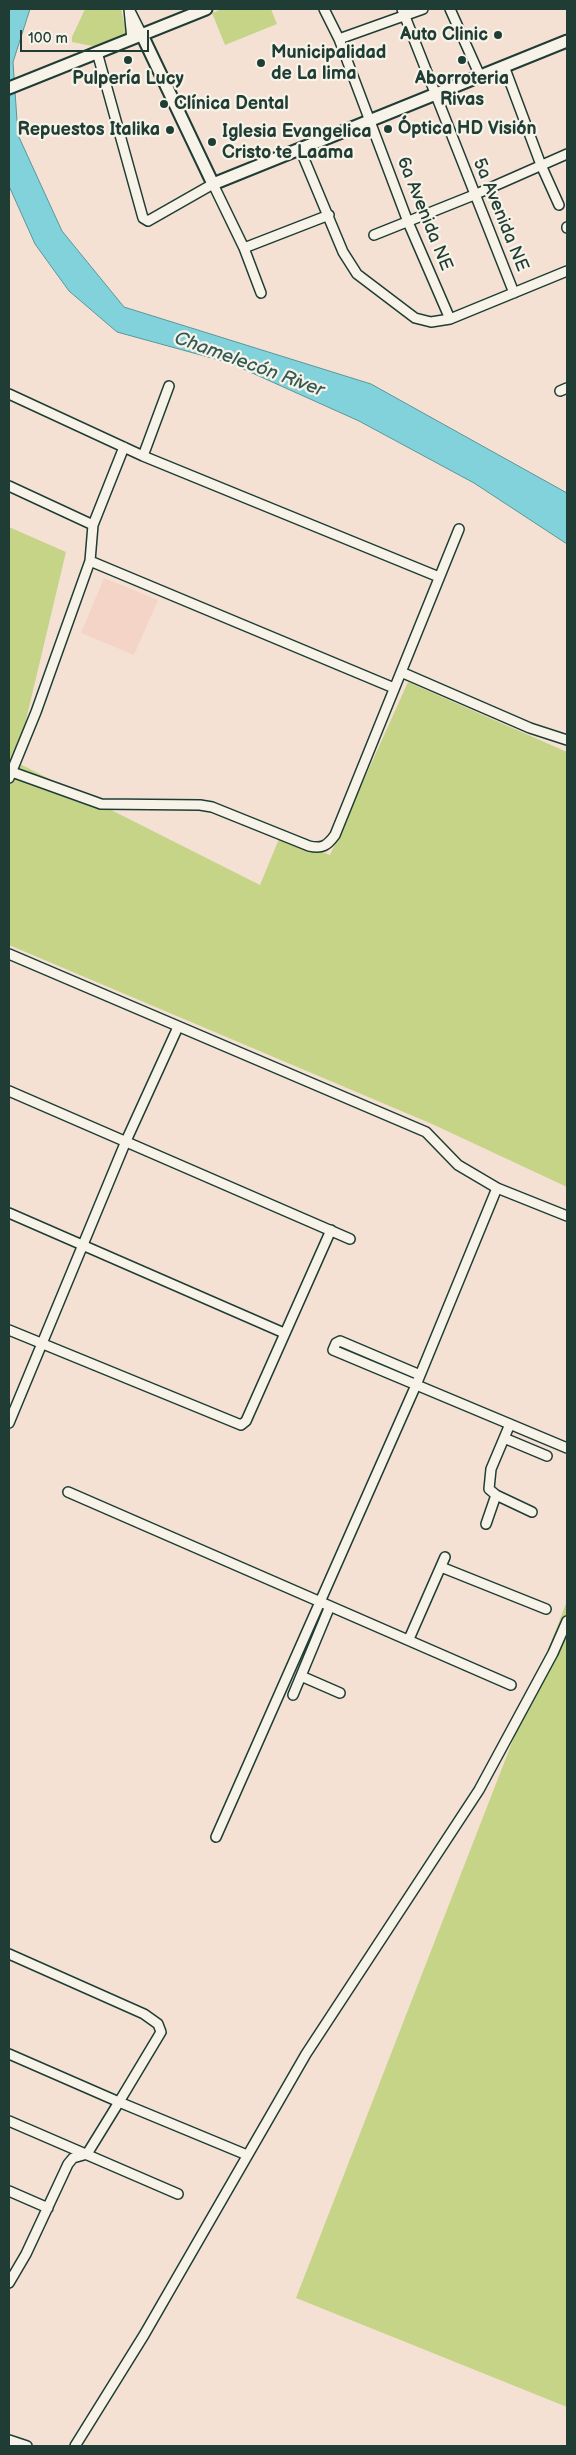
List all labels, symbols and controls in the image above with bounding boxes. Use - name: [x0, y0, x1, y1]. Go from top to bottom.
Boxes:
- scale bar: [22, 20, 151, 52]
- place label: Auto Clinic: [400, 24, 488, 46]
- text: 100 m: [28, 29, 68, 48]
- marker: Auto Clinic: [492, 29, 504, 41]
- place label: Municipalidad de La lima: [271, 42, 386, 84]
- marker: Pulpería Lucy: [122, 54, 134, 66]
- marker: Aborroteria Rivas: [456, 54, 468, 66]
- marker: Municipalidad de La lima: [255, 57, 267, 69]
- place label: Pulpería Lucy: [72, 68, 184, 90]
- place label: Aborroteria Rivas: [415, 68, 509, 110]
- place label: Clínica Dental: [174, 93, 289, 115]
- marker: Clínica Dental: [158, 98, 170, 110]
- place label: Óptica HD Visión: [398, 118, 537, 140]
- place label: Repuestos Italika: [17, 119, 160, 141]
- place label: Iglesia Evangelica Cristo te Laama: [222, 121, 372, 163]
- marker: Óptica HD Visión: [382, 123, 394, 135]
- marker: Repuestos Italika: [164, 124, 176, 136]
- marker: Iglesia Evangelica Cristo te Laama: [206, 136, 218, 148]
- street label: 6a Avenida NE: [391, 154, 457, 274]
- street label: 5a Avenida NE: [467, 155, 533, 275]
- water label: Chamelecón River: [171, 327, 327, 403]

